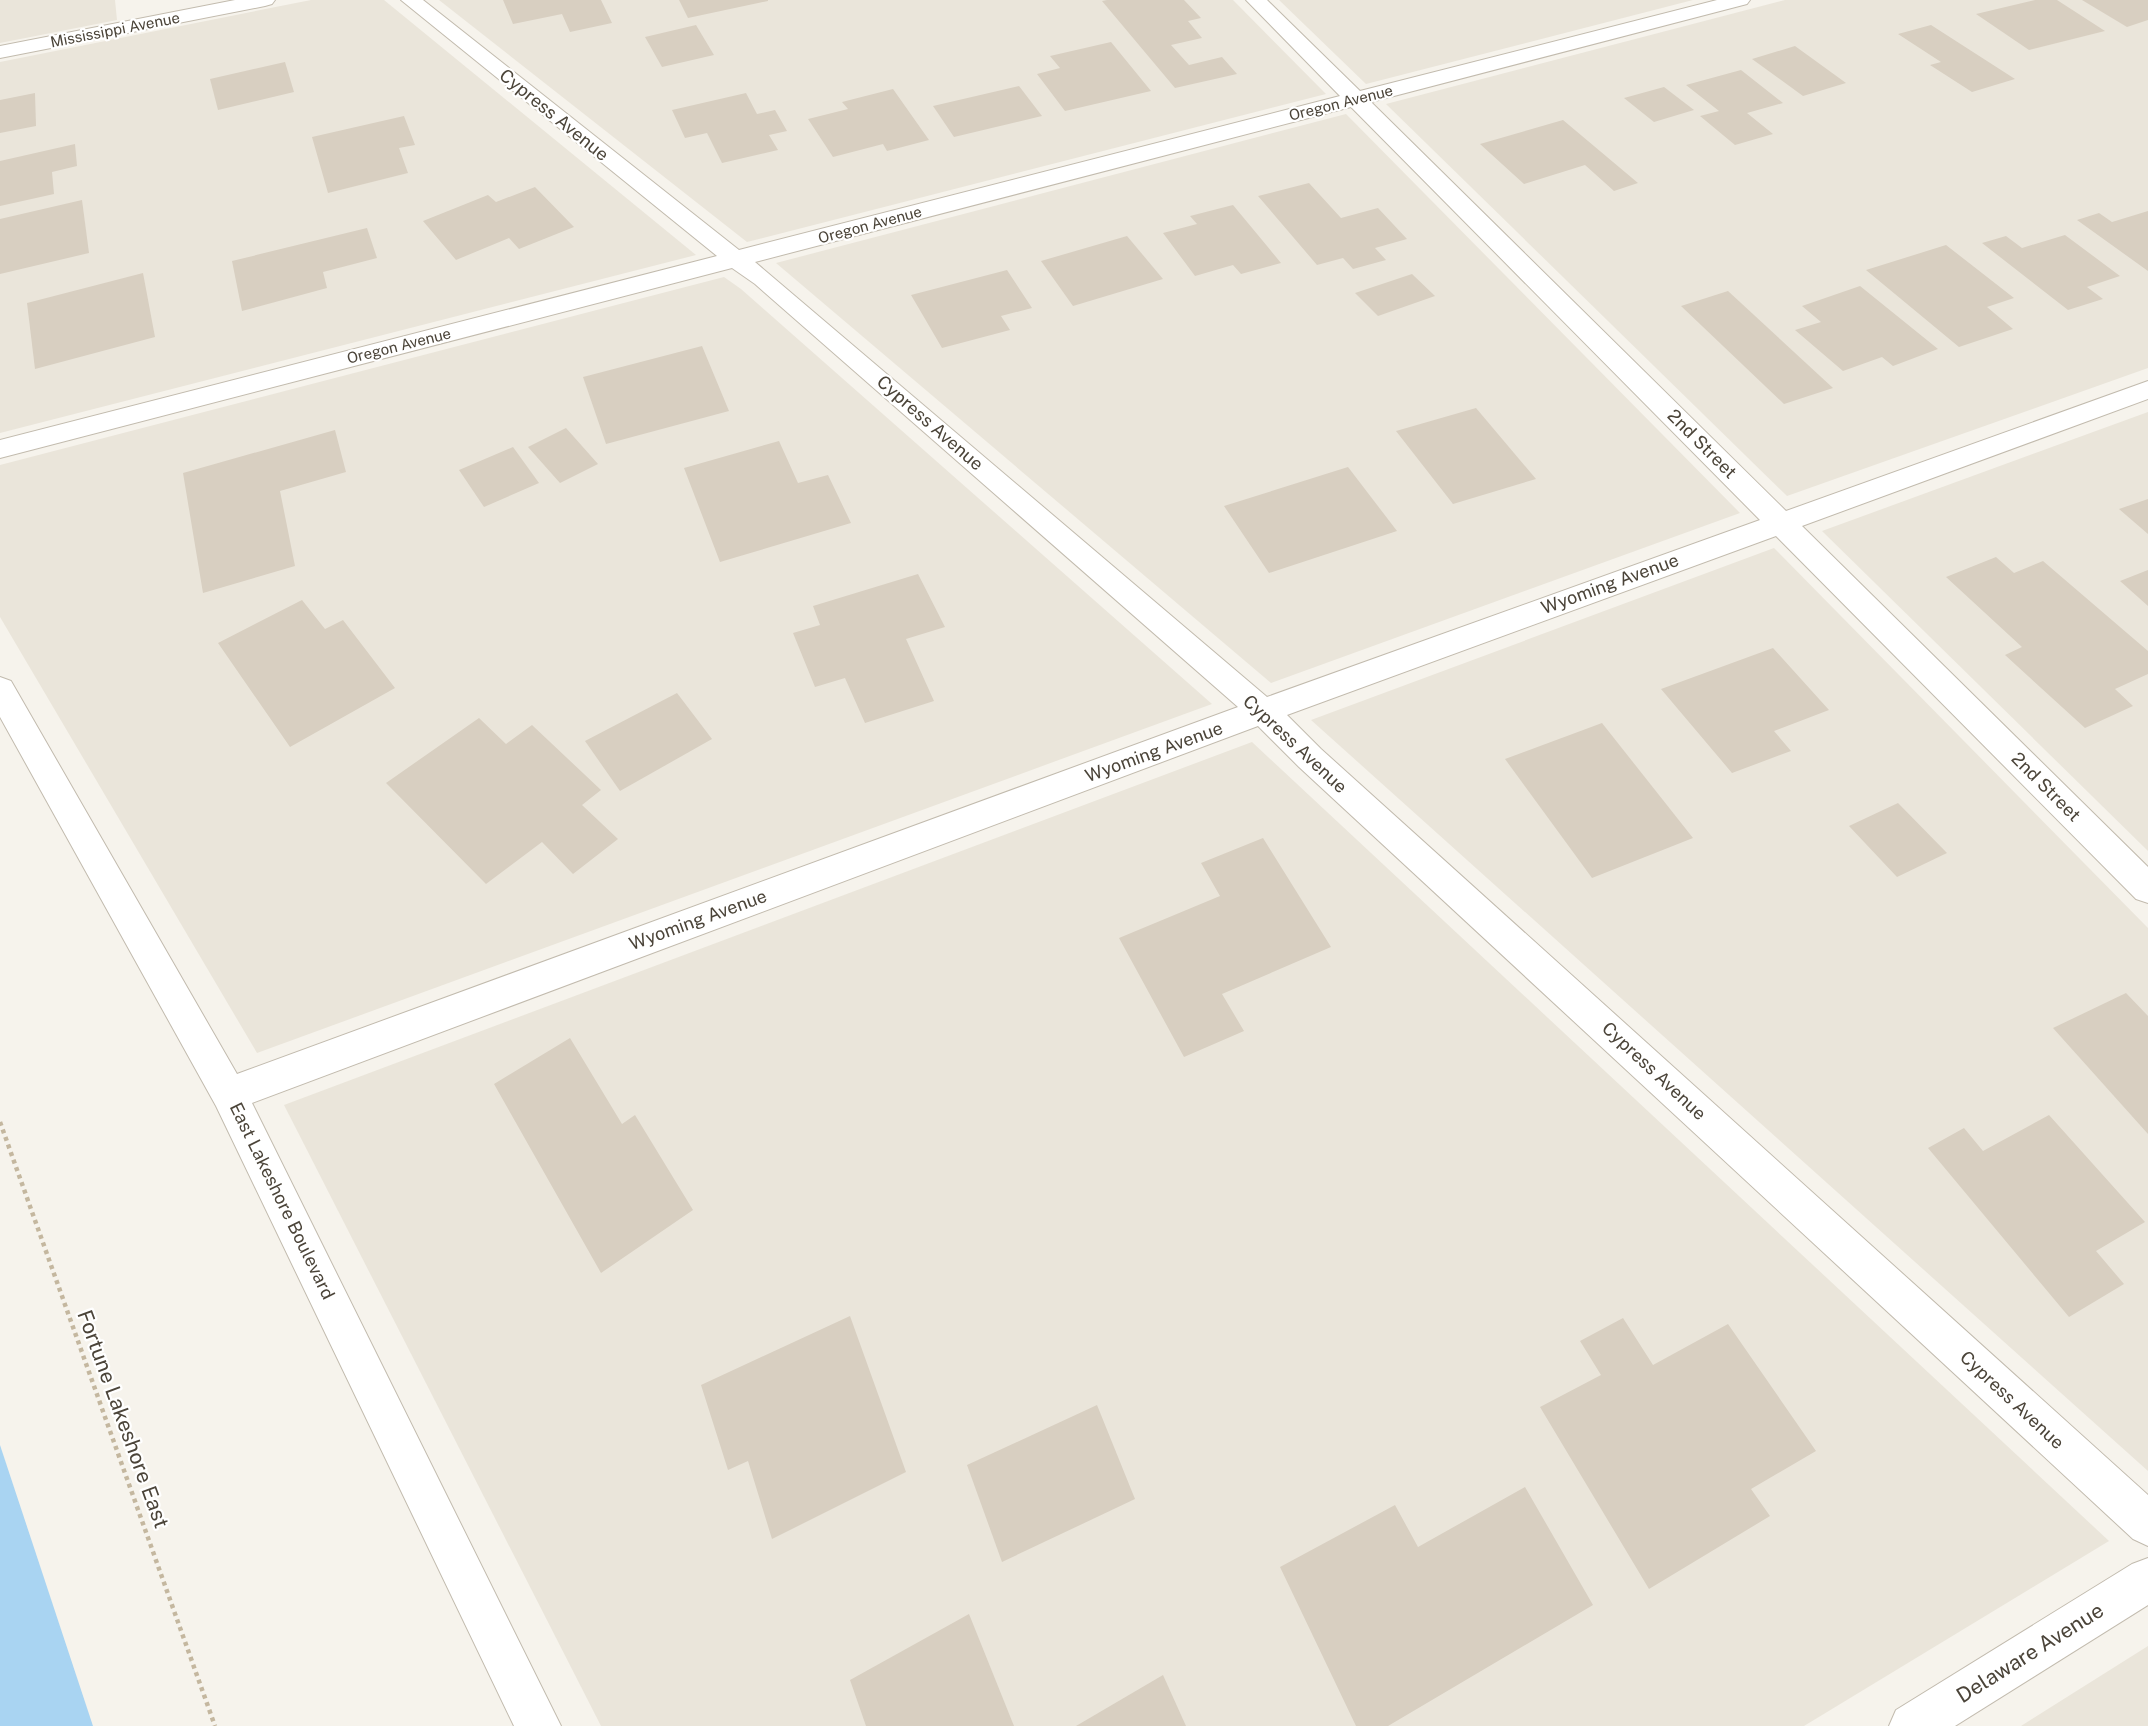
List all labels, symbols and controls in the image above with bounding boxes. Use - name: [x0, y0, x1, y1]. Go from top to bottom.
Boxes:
- street label: Mississippi Avenue: [49, 9, 181, 50]
- street label: Cypress Avenue: [496, 64, 613, 165]
- street label: Oregon Avenue: [1287, 81, 1395, 124]
- street label: Oregon Avenue: [816, 203, 924, 247]
- street label: Oregon Avenue: [345, 324, 453, 367]
- street label: Cypress Avenue: [873, 371, 988, 475]
- street label: 2nd Street: [1664, 405, 1741, 482]
- street label: Wyoming Avenue: [1538, 549, 1681, 618]
- street label: Cypress Avenue: [1239, 690, 1352, 797]
- street label: Wyoming Avenue: [1082, 717, 1225, 786]
- street label: 2nd Street: [2008, 748, 2085, 825]
- street label: Wyoming Avenue: [626, 885, 769, 954]
- street label: Cypress Avenue: [1598, 1017, 1711, 1124]
- street label: East Lakeshore Boulevard: [226, 1099, 339, 1303]
- street label: Fortune Lakeshore East: [72, 1306, 175, 1531]
- street label: Cypress Avenue: [1956, 1346, 2069, 1453]
- street label: Delaware Avenue: [1952, 1597, 2108, 1708]

